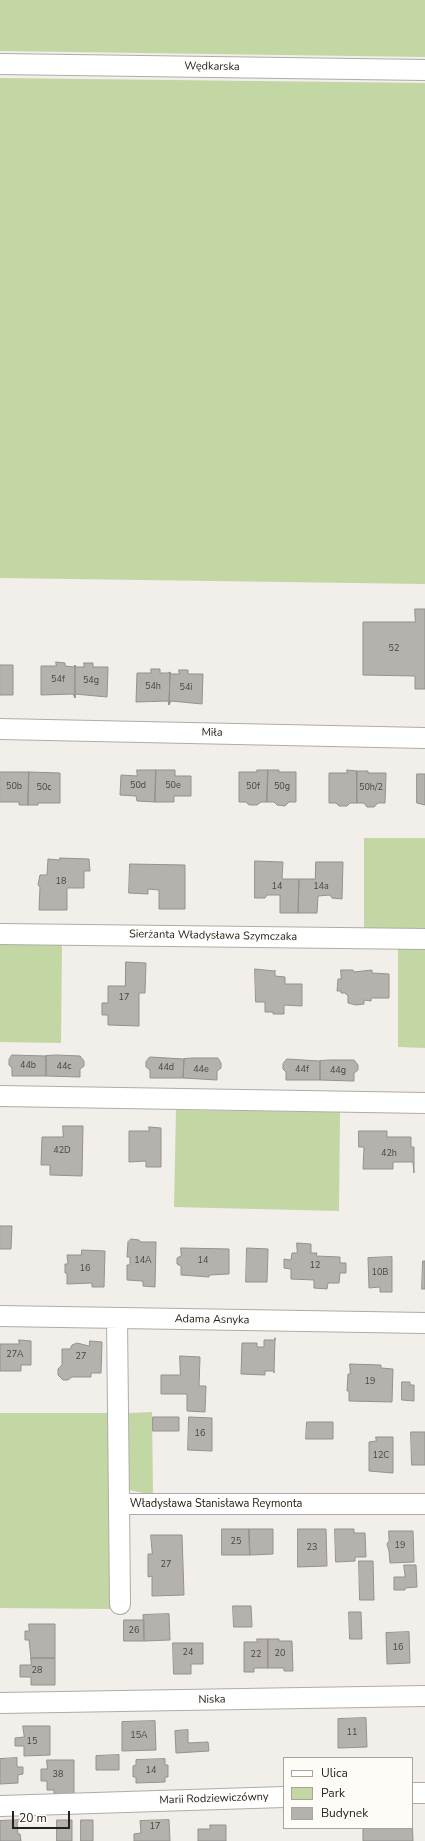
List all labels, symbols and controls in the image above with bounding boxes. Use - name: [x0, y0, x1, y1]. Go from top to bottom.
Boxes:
- street label: Wędkarska: [184, 60, 240, 74]
- house number: 52: [389, 644, 399, 654]
- house number: 54f: [51, 675, 65, 685]
- house number: 54g: [83, 676, 99, 686]
- house number: 54h: [145, 682, 161, 692]
- house number: 54i: [180, 683, 192, 693]
- street label: Miła: [201, 726, 223, 740]
- house number: 50d: [130, 781, 146, 791]
- house number: 50e: [165, 781, 181, 791]
- house number: 50b: [6, 782, 22, 792]
- house number: 50f: [246, 782, 260, 792]
- house number: 50g: [274, 782, 290, 792]
- house number: 50c: [37, 783, 51, 793]
- house number: 50h/2: [359, 783, 383, 793]
- house number: 18: [56, 877, 66, 887]
- house number: 14: [272, 882, 282, 892]
- house number: 14a: [313, 882, 329, 892]
- street label: Sierżanta Władysława Szymczaka: [129, 928, 297, 944]
- house number: 17: [119, 993, 129, 1003]
- house number: 44b: [20, 1061, 36, 1071]
- house number: 44c: [57, 1062, 71, 1072]
- house number: 44d: [158, 1063, 174, 1073]
- house number: 44e: [193, 1065, 209, 1075]
- house number: 44f: [295, 1065, 309, 1075]
- house number: 44g: [330, 1066, 346, 1076]
- house number: 42D: [53, 1146, 71, 1156]
- house number: 42h: [381, 1149, 397, 1159]
- house number: 14A: [134, 1256, 152, 1266]
- house number: 14: [198, 1256, 208, 1266]
- house number: 12: [310, 1261, 320, 1271]
- house number: 16: [80, 1264, 90, 1274]
- house number: 10B: [372, 1268, 388, 1278]
- street label: Adama Asnyka: [175, 1313, 249, 1327]
- house number: 27A: [6, 1350, 24, 1360]
- house number: 27: [76, 1352, 86, 1362]
- house number: 19: [365, 1377, 375, 1387]
- house number: 16: [195, 1429, 205, 1439]
- house number: 12C: [373, 1451, 389, 1461]
- street label: Władysława Stanisława Reymonta: [130, 1497, 302, 1511]
- house number: 25: [231, 1537, 241, 1547]
- house number: 19: [395, 1541, 405, 1551]
- house number: 23: [307, 1543, 317, 1553]
- house number: 27: [161, 1560, 171, 1570]
- house number: 26: [129, 1626, 139, 1636]
- house number: 16: [393, 1643, 403, 1653]
- house number: 24: [183, 1648, 193, 1658]
- house number: 20: [275, 1649, 285, 1659]
- house number: 22: [251, 1650, 261, 1660]
- house number: 28: [32, 1666, 42, 1676]
- street label: Niska: [198, 1693, 226, 1707]
- house number: 11: [347, 1728, 357, 1738]
- house number: 15A: [130, 1731, 148, 1741]
- house number: 15: [27, 1737, 37, 1747]
- legend: [283, 1757, 413, 1829]
- text: Ulica: [321, 1765, 348, 1781]
- house number: 14: [146, 1766, 156, 1776]
- house number: 38: [53, 1770, 63, 1780]
- text: Park: [321, 1785, 345, 1801]
- street label: Marii Rodziewiczówny: [159, 1790, 269, 1808]
- scale bar: [14, 1803, 72, 1829]
- text: Budynek: [321, 1805, 368, 1821]
- text: 20 m: [19, 1810, 47, 1826]
- house number: 17: [150, 1822, 160, 1832]

